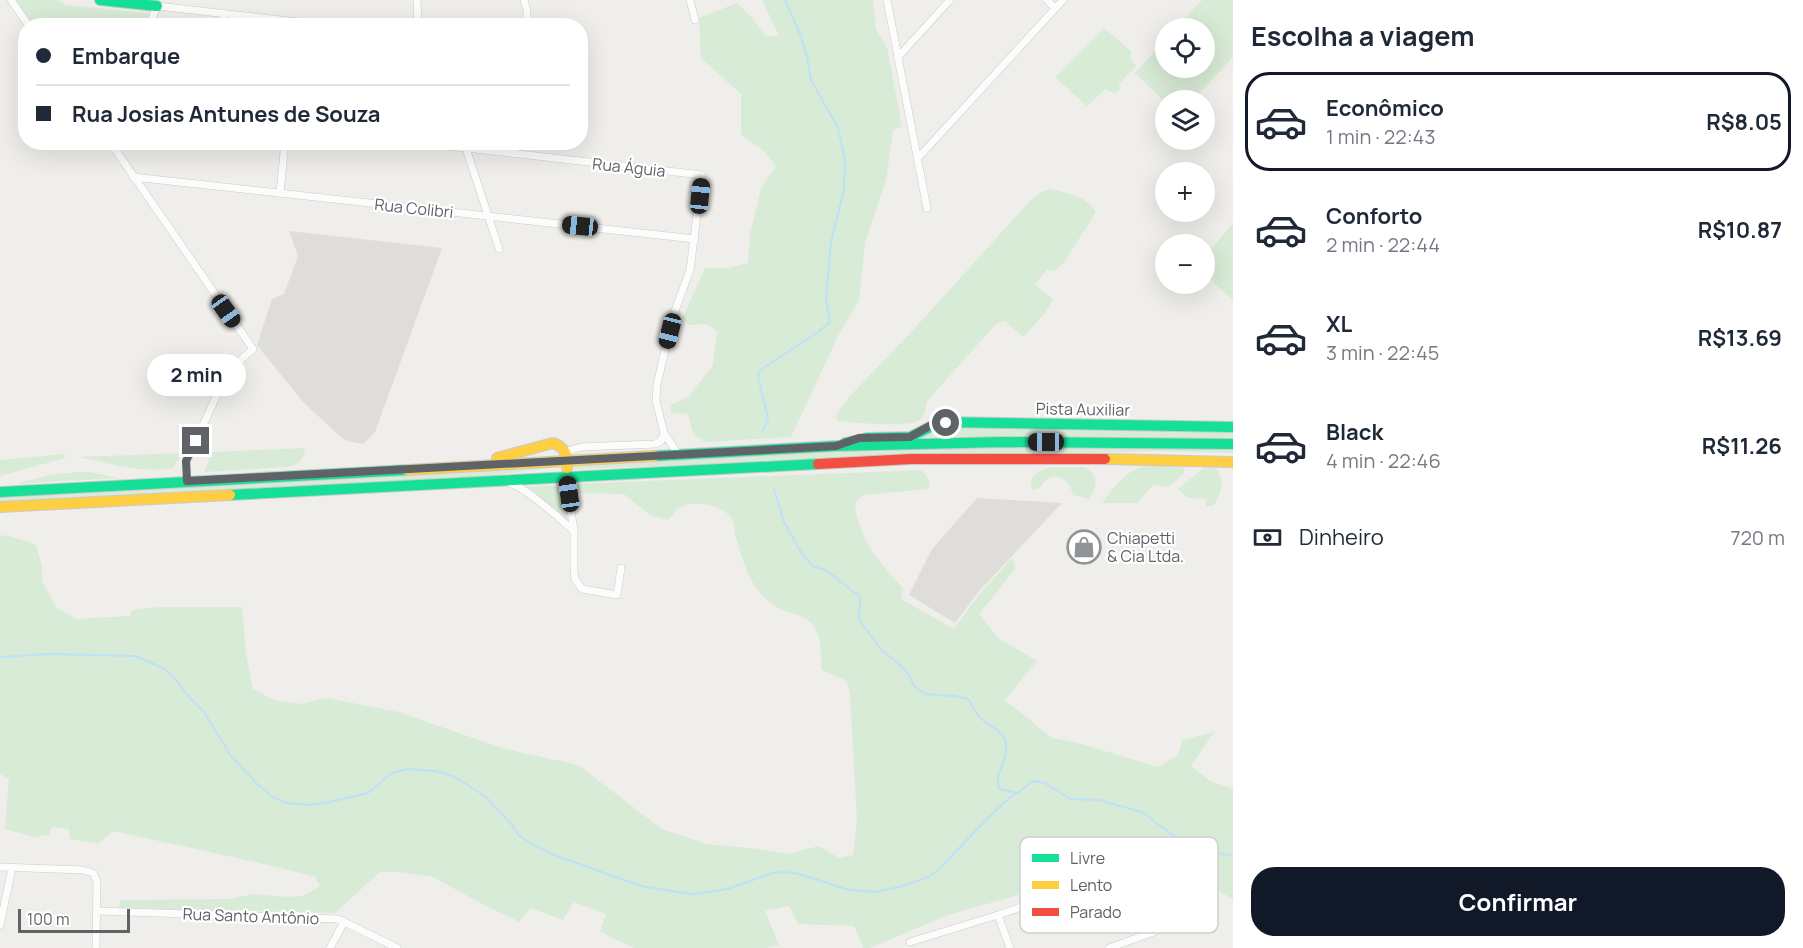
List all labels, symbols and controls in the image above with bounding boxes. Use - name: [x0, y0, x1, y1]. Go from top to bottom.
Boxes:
- text: Escolha a viagem: [1251, 17, 1474, 54]
- map controls: [1155, 18, 1215, 294]
- button: locate: [1155, 18, 1215, 78]
- text: Embarque: [72, 41, 180, 71]
- button: layers: [1155, 90, 1215, 150]
- text: Econômico: [1326, 93, 1444, 123]
- icon: car: [1254, 95, 1308, 149]
- text: Rua Josias Antunes de Souza: [72, 99, 380, 129]
- text: R$8.05: [1706, 107, 1782, 137]
- text: 1 min · 22:43: [1326, 123, 1435, 150]
- street label: Rua Águia: [591, 152, 667, 182]
- button: +: [1155, 162, 1215, 222]
- car: [689, 177, 711, 215]
- street label: Rua Colibri: [374, 193, 454, 223]
- text: Conforto: [1326, 201, 1422, 231]
- icon: car: [1254, 203, 1308, 257]
- car: [561, 215, 599, 237]
- text: R$10.87: [1698, 215, 1782, 245]
- text: 2 min · 22:44: [1326, 231, 1440, 258]
- button: −: [1155, 234, 1215, 294]
- car: [208, 291, 244, 331]
- text: XL: [1326, 309, 1352, 339]
- car: [657, 311, 683, 351]
- icon: car: [1254, 311, 1308, 365]
- text: R$13.69: [1698, 323, 1782, 353]
- text: 3 min · 22:45: [1326, 339, 1439, 366]
- callout: 2 min: [146, 354, 246, 396]
- text: 2 min: [170, 361, 223, 388]
- street label: Pista Auxiliar: [1036, 397, 1131, 421]
- route start: [932, 409, 959, 436]
- text: Black: [1326, 417, 1383, 447]
- icon: car: [1254, 419, 1308, 473]
- route end: [182, 427, 209, 454]
- text: R$11.26: [1702, 431, 1782, 461]
- car: [1028, 433, 1064, 451]
- text: 4 min · 22:46: [1326, 447, 1441, 474]
- car: [558, 475, 580, 513]
- icon: cash: [1251, 521, 1284, 554]
- text: Dinheiro: [1299, 522, 1384, 552]
- text: 720 m: [1730, 524, 1785, 551]
- place label: Chiapetti & Cia Ltda.: [1107, 527, 1184, 567]
- shop icon: Chiapetti & Cia Ltda.: [1066, 529, 1102, 565]
- legend: [1020, 837, 1218, 933]
- text: Livre: [1070, 847, 1105, 869]
- button: Confirmar: [1251, 867, 1785, 936]
- text: Lento: [1070, 874, 1112, 896]
- text: Parado: [1070, 901, 1121, 923]
- street label: Rua Santo Antônio: [182, 903, 320, 929]
- scale bar: [18, 906, 130, 934]
- text: 100 m: [27, 908, 70, 930]

